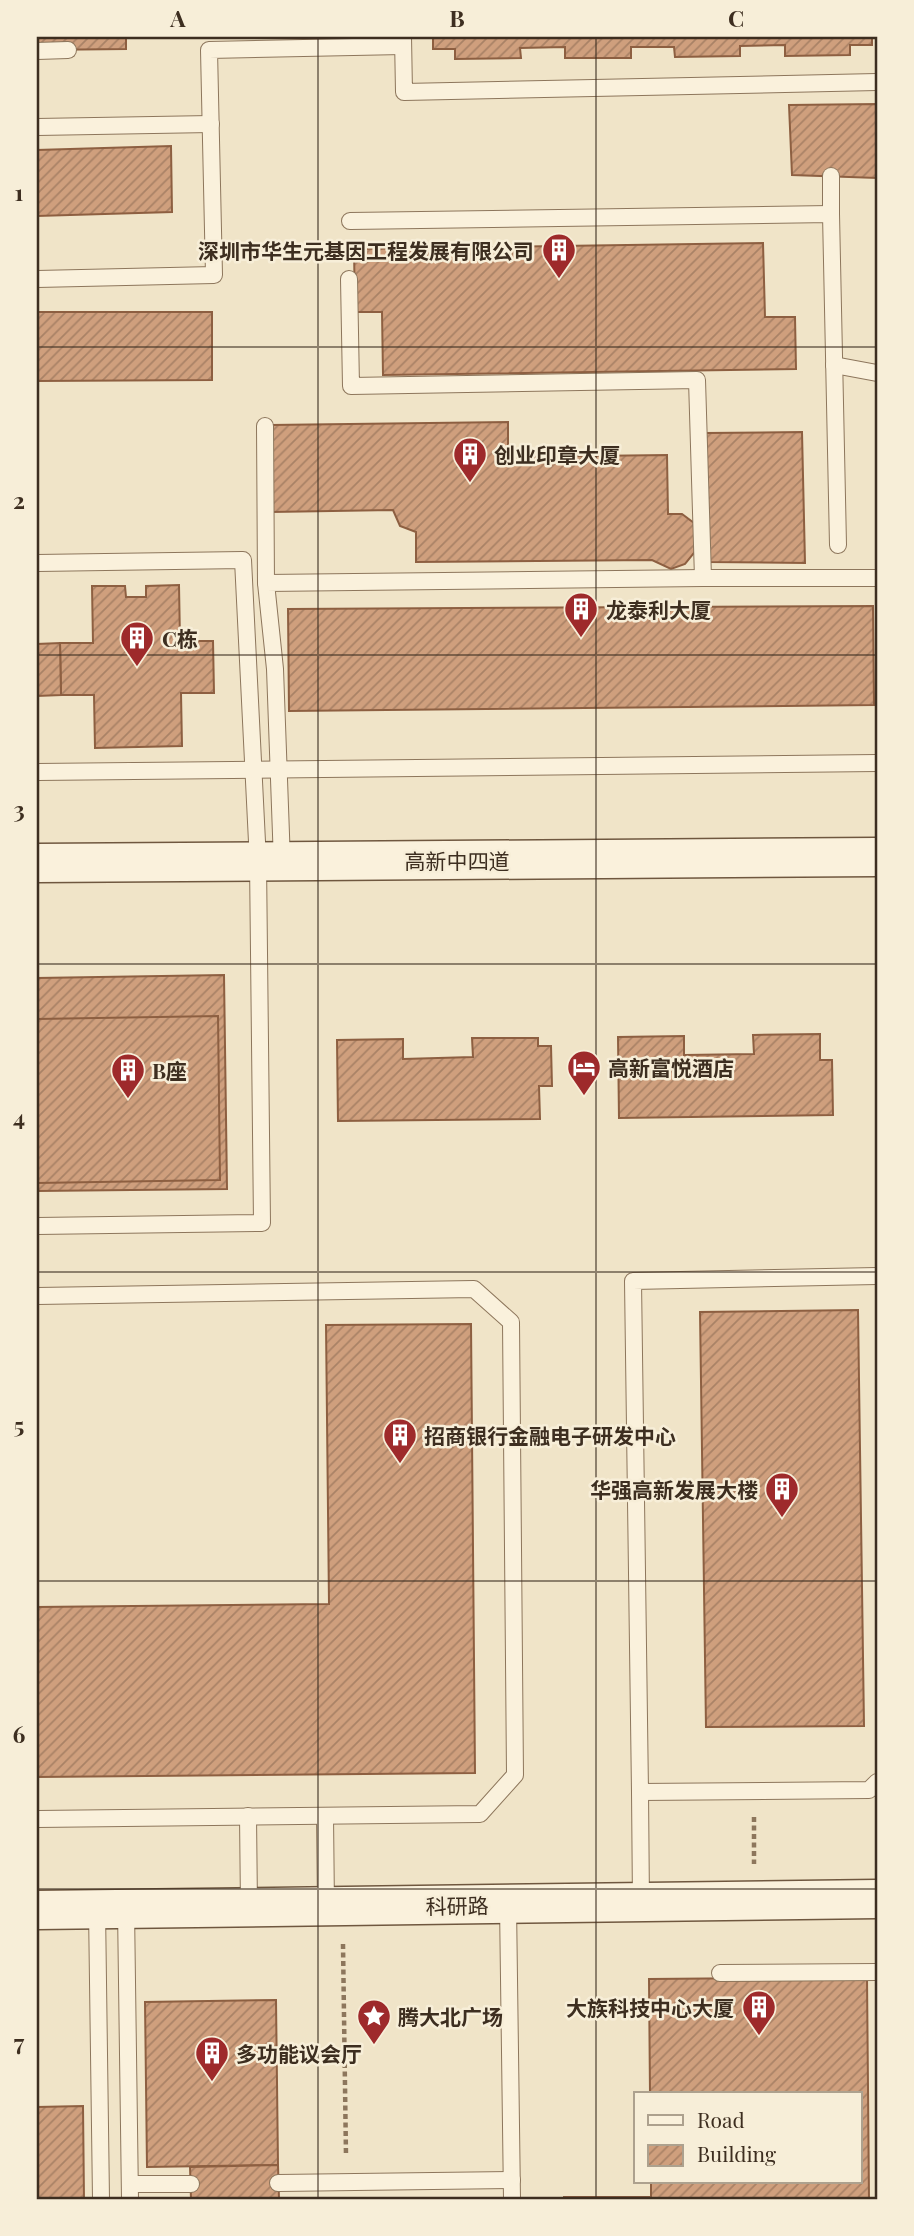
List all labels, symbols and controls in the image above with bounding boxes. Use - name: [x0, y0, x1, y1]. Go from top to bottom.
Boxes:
- text: A: [169, 2, 186, 33]
- text: B: [449, 2, 465, 33]
- text: C: [728, 2, 744, 33]
- text: 1: [15, 176, 24, 207]
- building icon: 深圳市华生元基因工程发展有限公司: [540, 231, 578, 280]
- place label: 深圳市华生元基因工程发展有限公司: [198, 236, 534, 264]
- building icon: 创业印章大厦: [451, 435, 489, 484]
- place label: 创业印章大厦: [494, 440, 620, 468]
- text: 2: [13, 484, 25, 515]
- building icon: 龙泰利大厦: [562, 590, 600, 639]
- place label: 龙泰利大厦: [606, 595, 711, 623]
- building icon: C栋: [118, 619, 156, 668]
- place label: C栋: [162, 624, 198, 652]
- text: 3: [13, 793, 25, 824]
- street label: 高新中四道: [405, 846, 510, 874]
- hotel icon: 高新富悦酒店: [565, 1048, 603, 1097]
- building icon: B座: [109, 1051, 147, 1100]
- place label: 高新富悦酒店: [608, 1053, 734, 1081]
- place label: B座: [152, 1056, 187, 1084]
- text: 4: [13, 1101, 25, 1132]
- text: 5: [14, 1409, 24, 1440]
- building icon: 招商银行金融电子研发中心: [381, 1416, 419, 1465]
- place label: 招商银行金融电子研发中心: [424, 1421, 676, 1449]
- building icon: 华强高新发展大楼: [763, 1470, 801, 1519]
- place label: 华强高新发展大楼: [590, 1475, 758, 1503]
- text: 6: [13, 1718, 26, 1749]
- street label: 科研路: [425, 1890, 489, 1920]
- building icon: 大族科技中心大厦: [740, 1988, 778, 2037]
- place label: 大族科技中心大厦: [566, 1993, 734, 2021]
- place icon: 腾大北广场: [355, 1997, 393, 2046]
- place label: 腾大北广场: [398, 2002, 503, 2030]
- text: 7: [14, 2026, 25, 2057]
- building icon: 多功能议会厅: [193, 2034, 231, 2083]
- place label: 多功能议会厅: [236, 2039, 362, 2067]
- legend: [634, 2092, 862, 2184]
- text: Road: [697, 2105, 745, 2133]
- text: Building: [697, 2139, 776, 2167]

